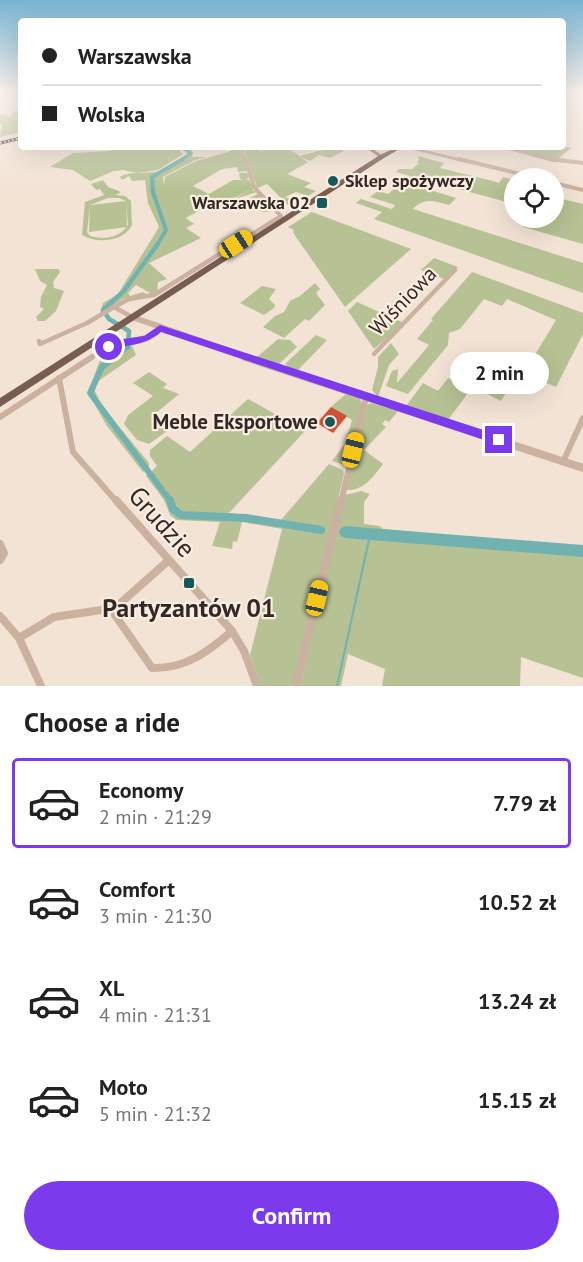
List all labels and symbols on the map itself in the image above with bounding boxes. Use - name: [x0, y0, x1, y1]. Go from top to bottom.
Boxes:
- place label: Sklep spożywczy: [345, 169, 474, 192]
- marker: Sklep spożywczy: [326, 174, 340, 188]
- place label: Warszawska 02: [192, 191, 310, 214]
- marker: Warszawska 02: [315, 196, 329, 210]
- car: [216, 227, 256, 261]
- street label: Wiśniowa: [363, 260, 442, 341]
- route start: [95, 333, 122, 360]
- callout: 2 min: [450, 353, 548, 395]
- place label: Meble Eksportowe: [152, 408, 318, 435]
- marker: Meble Eksportowe: [323, 415, 337, 429]
- route end: [485, 426, 512, 453]
- car: [340, 430, 366, 470]
- street label: Grudzie: [122, 479, 203, 564]
- marker: Partyzantów 01: [182, 576, 196, 590]
- car: [304, 578, 330, 618]
- place label: Partyzantów 01: [102, 591, 276, 624]

